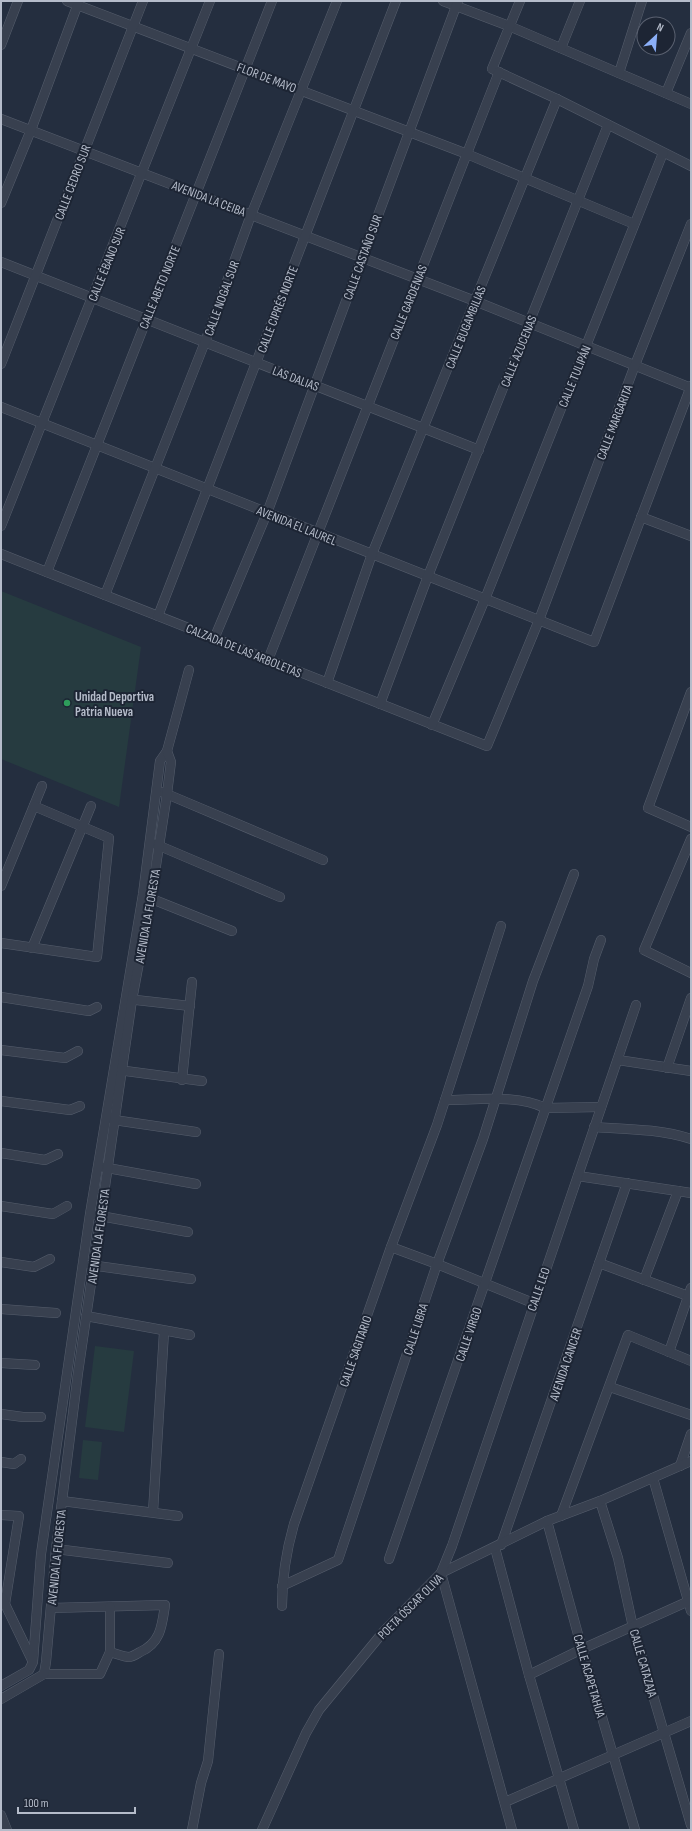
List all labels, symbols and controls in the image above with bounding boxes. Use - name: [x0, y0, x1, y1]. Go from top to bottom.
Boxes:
- north arrow: [636, 16, 676, 56]
- text: N: [655, 20, 666, 35]
- street label: FLOR DE MAYO: [235, 59, 299, 97]
- street label: CALLE CEDRO SUR: [51, 142, 95, 222]
- street label: AVENIDA LA CEIBA: [169, 177, 248, 220]
- street label: CALLE CASTAÑO SUR: [340, 212, 386, 302]
- street label: CALLE ÉBANO SUR: [85, 225, 129, 304]
- street label: CALLE ABETO NORTE: [136, 243, 184, 331]
- street label: CALLE NOGAL SUR: [201, 259, 243, 338]
- street label: CALLE GARDENIAS: [387, 262, 431, 342]
- street label: CALLE CIPRÉS NORTE: [254, 264, 302, 355]
- street label: CALLE BUGAMBILIAS: [442, 283, 490, 371]
- street label: CALLE AZUCENAS: [497, 313, 541, 390]
- street label: CALLE TULIPÁN: [555, 343, 595, 410]
- street label: LAS DALIAS: [270, 363, 322, 395]
- street label: CALLE MARGARITA: [593, 382, 637, 462]
- street label: AVENIDA EL LAUREL: [253, 502, 339, 549]
- street label: CALZADA DE LAS ARBOLETAS: [183, 620, 304, 682]
- place label: Unidad Deportiva Patria Nueva: [75, 689, 154, 720]
- marker: Unidad Deportiva Patria Nueva: [62, 698, 72, 708]
- street label: AVENIDA LA FLORESTA: [132, 867, 164, 965]
- street label: AVENIDA LA FLORESTA: [84, 1187, 114, 1285]
- street label: CALLE LEO: [524, 1265, 554, 1313]
- street label: CALLE LIBRA: [400, 1301, 432, 1357]
- street label: CALLE VIRGO: [452, 1305, 486, 1364]
- street label: CALLE SAGITARIO: [336, 1314, 376, 1389]
- street label: AVENIDA CANCER: [546, 1326, 586, 1404]
- street label: AVENIDA LA FLORESTA: [44, 1508, 70, 1606]
- street label: POETA ÓSCAR OLIVA: [375, 1570, 447, 1643]
- street label: CALLE CATAZAJA: [626, 1627, 661, 1700]
- street label: CALLE ACAPETAHUA: [570, 1633, 609, 1720]
- scale bar: [18, 1789, 135, 1815]
- text: 100 m: [24, 1796, 49, 1811]

